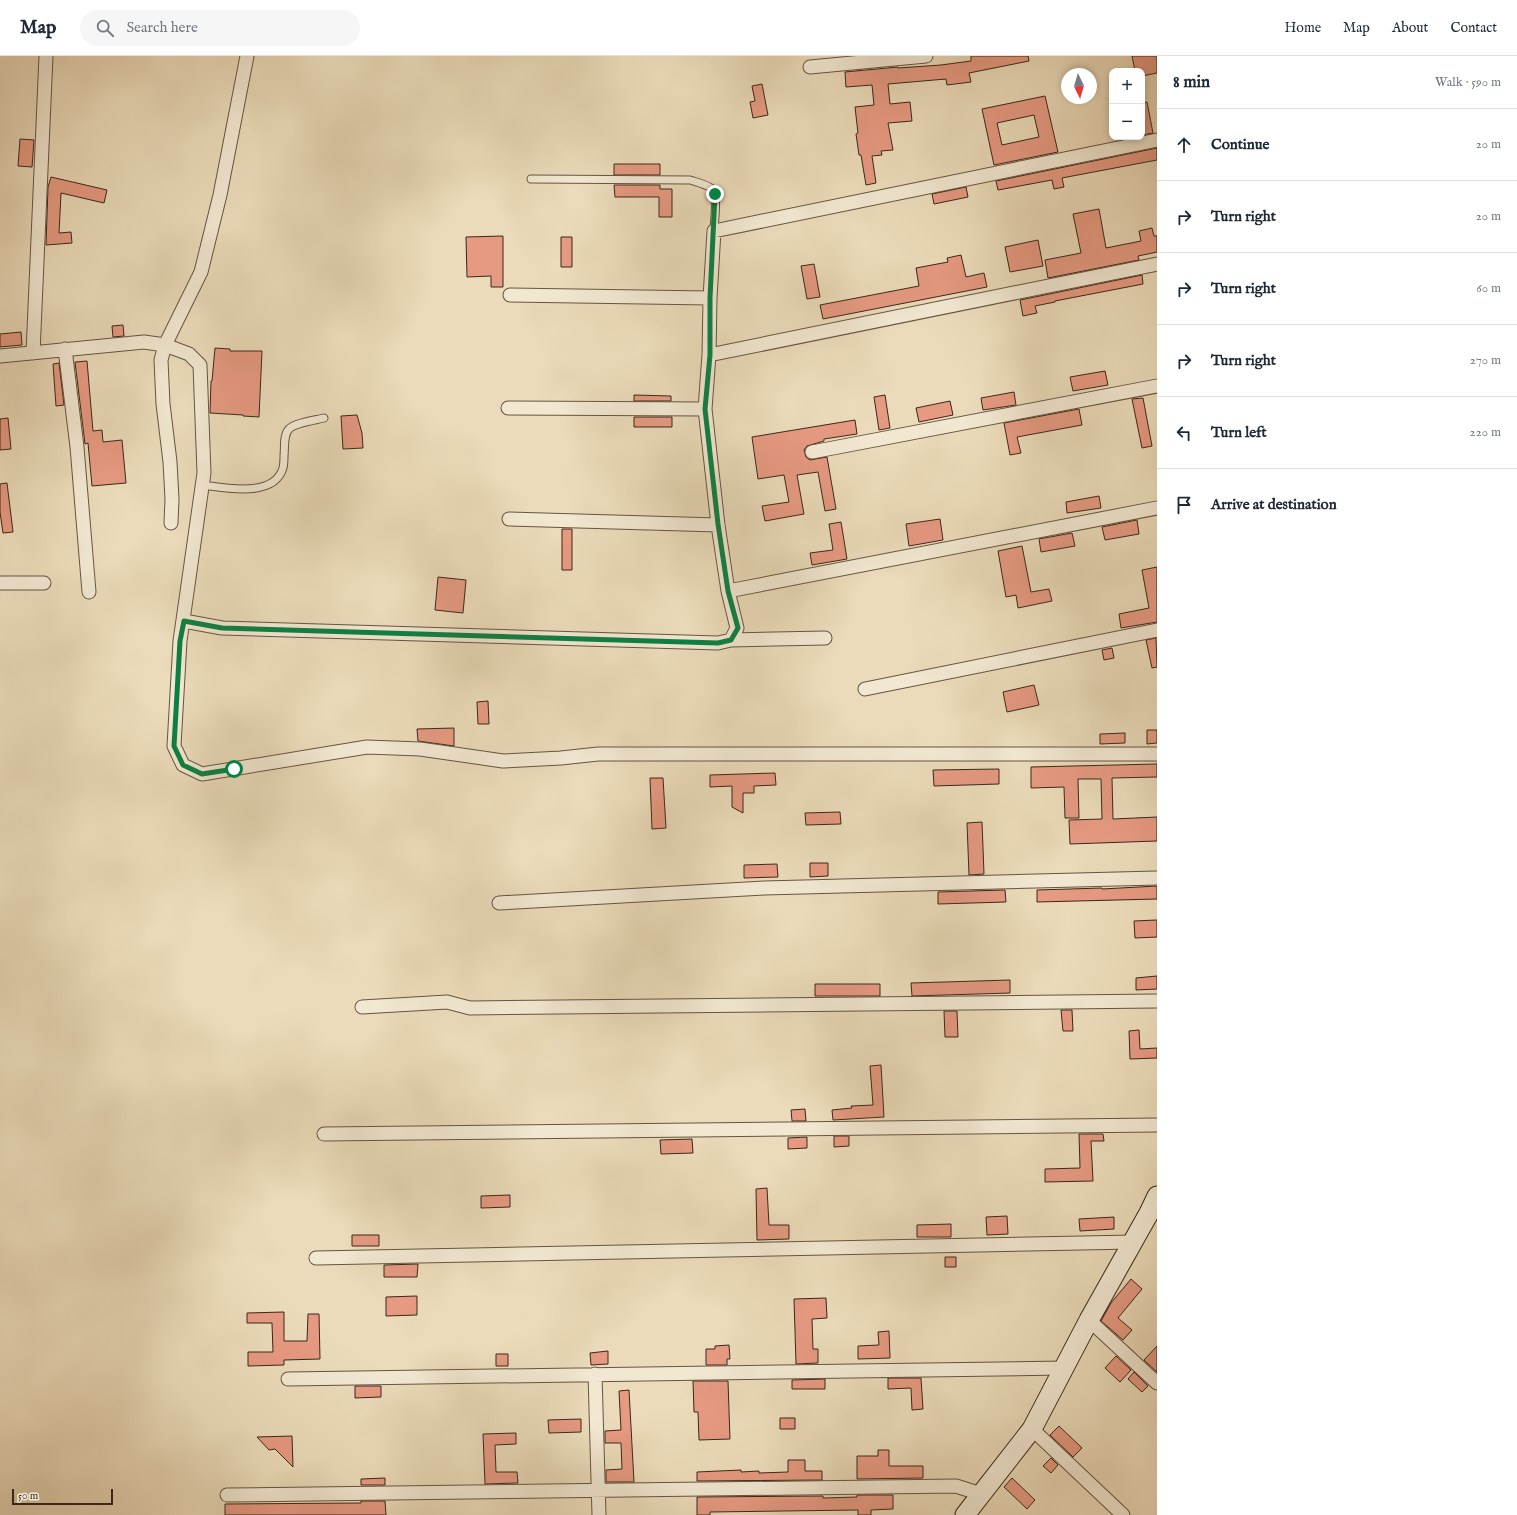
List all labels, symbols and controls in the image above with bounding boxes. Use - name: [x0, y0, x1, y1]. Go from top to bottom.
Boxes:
- search box: [80, 10, 360, 46]
- text: Map: [20, 16, 56, 40]
- icon: search: [94, 17, 116, 39]
- text: Search here: [126, 18, 198, 37]
- text: Home: [1285, 19, 1321, 37]
- text: Map: [1343, 19, 1370, 37]
- text: About: [1392, 19, 1428, 37]
- text: Contact: [1450, 19, 1497, 37]
- north arrow: [1061, 68, 1097, 104]
- map controls: [1109, 68, 1145, 140]
- button: +: [1109, 68, 1145, 104]
- text: 8 min: [1173, 72, 1210, 93]
- text: Walk · 590 m: [1435, 74, 1501, 91]
- button: −: [1109, 104, 1145, 140]
- icon: ahead: [1173, 134, 1195, 156]
- text: Continue: [1211, 135, 1269, 154]
- text: 20 m: [1476, 136, 1501, 153]
- route end: [706, 185, 724, 203]
- icon: right: [1173, 206, 1195, 228]
- text: Turn right: [1211, 207, 1276, 226]
- text: 20 m: [1476, 208, 1501, 225]
- icon: right: [1173, 278, 1195, 300]
- text: Turn right: [1211, 279, 1276, 298]
- text: 60 m: [1476, 280, 1501, 297]
- icon: right: [1173, 350, 1195, 372]
- text: Turn right: [1211, 351, 1276, 370]
- text: 270 m: [1470, 352, 1501, 369]
- icon: left: [1173, 422, 1195, 444]
- text: Turn left: [1211, 423, 1267, 442]
- text: 220 m: [1470, 424, 1501, 441]
- icon: arrive: [1173, 494, 1195, 516]
- text: Arrive at destination: [1211, 495, 1337, 514]
- route start: [225, 760, 243, 778]
- scale bar: [12, 1487, 113, 1506]
- text: 50 m: [18, 1489, 38, 1503]

